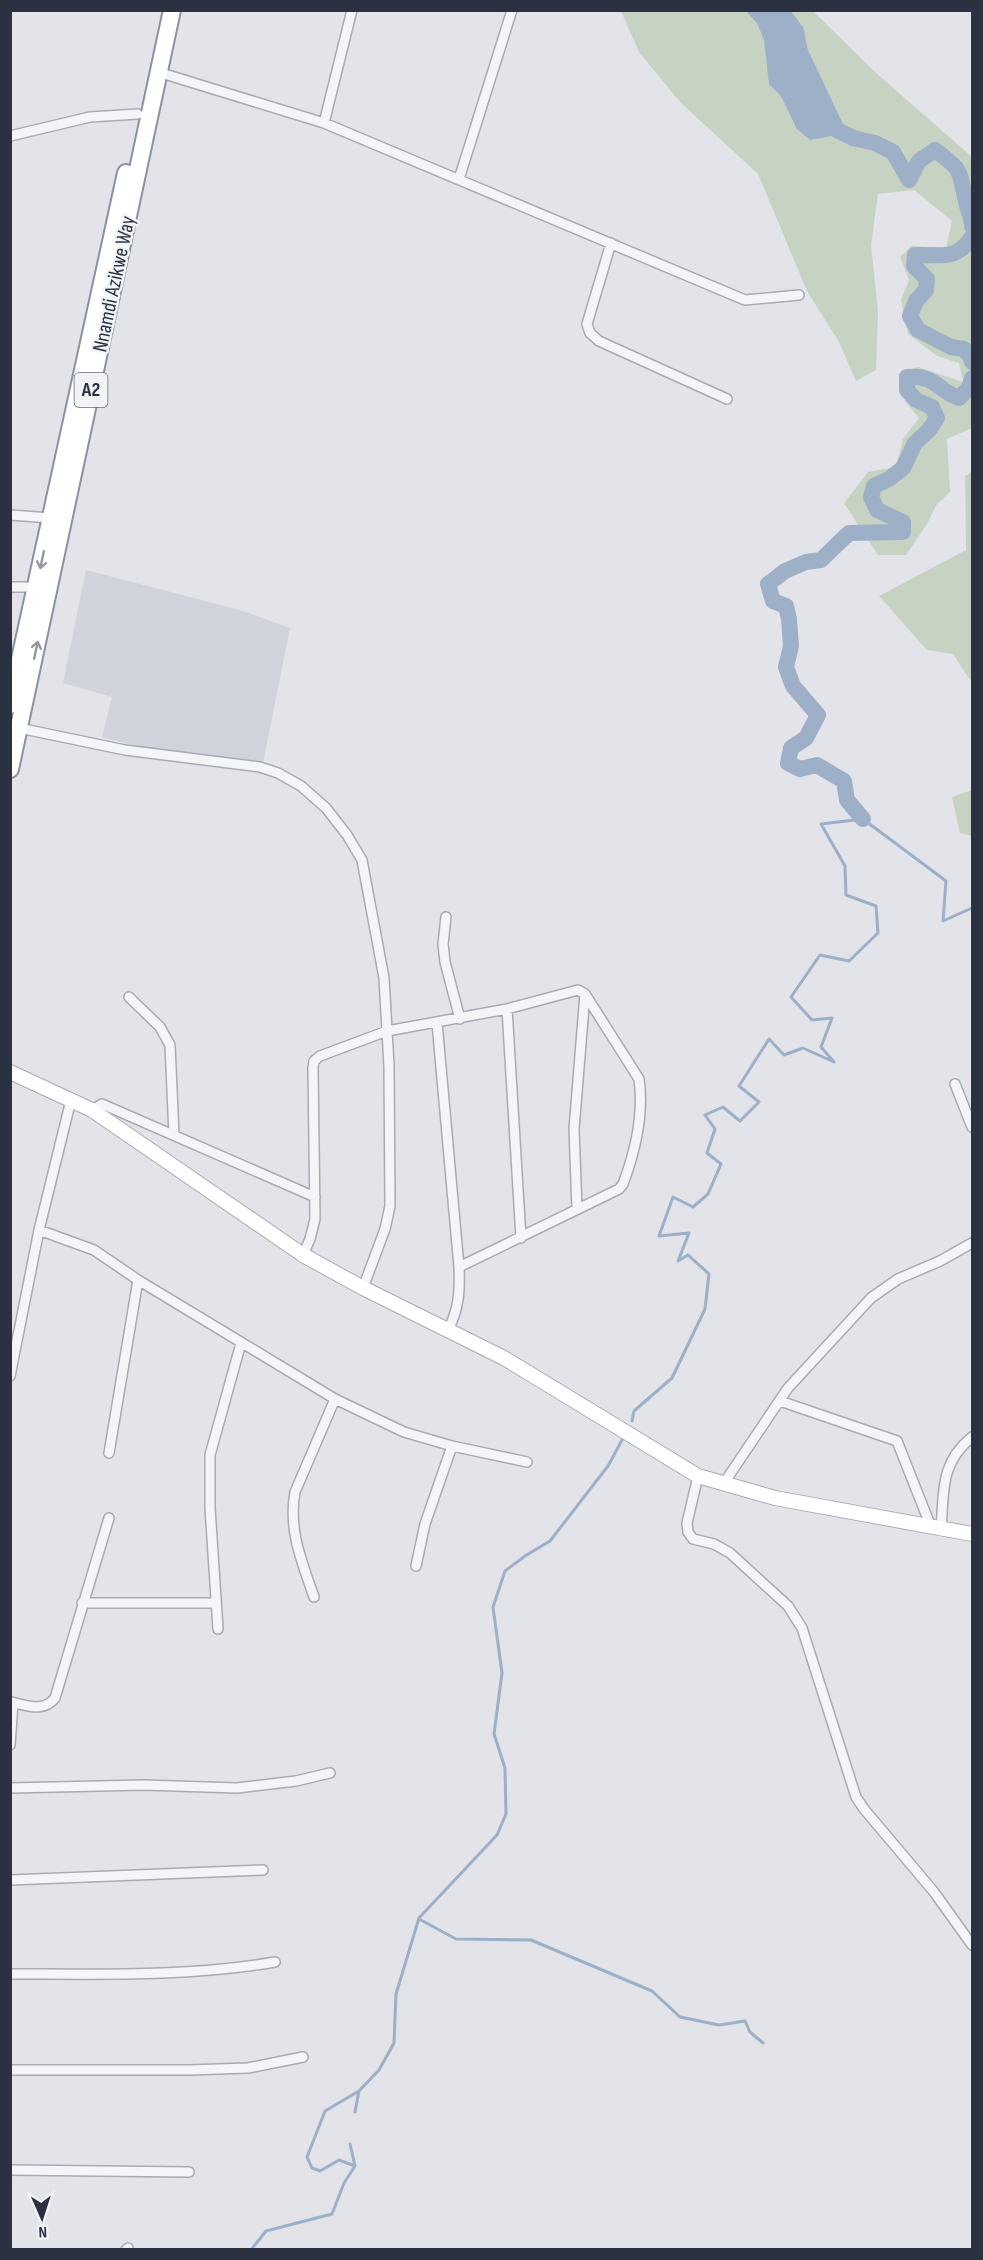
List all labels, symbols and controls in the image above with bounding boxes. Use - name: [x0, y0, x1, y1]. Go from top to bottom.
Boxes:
- street label: Nnamdi Azikwe Way: [87, 214, 141, 354]
- road number: A2: [74, 373, 107, 407]
- one-way arrow: [35, 551, 47, 570]
- one-way arrow: [31, 641, 42, 660]
- north arrow: [12, 2188, 72, 2248]
- text: N: [38, 2222, 47, 2241]

